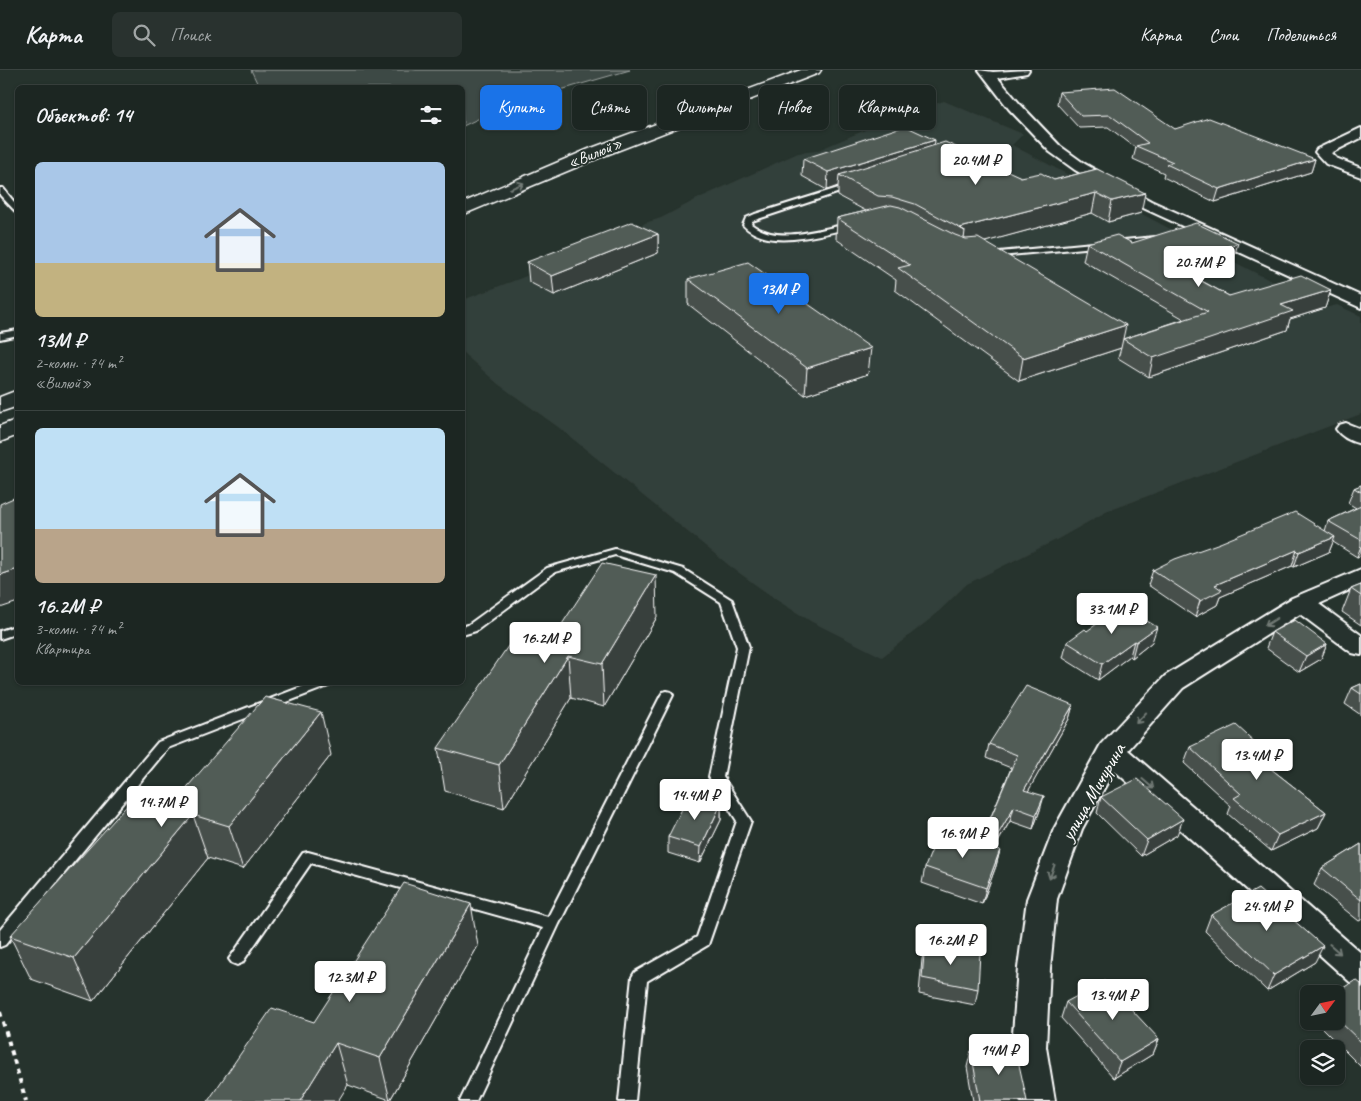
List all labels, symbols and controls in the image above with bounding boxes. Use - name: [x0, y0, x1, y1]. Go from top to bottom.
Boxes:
- search box: [112, 12, 462, 57]
- text: Карта: [25, 20, 82, 50]
- icon: search: [130, 21, 158, 49]
- text: Поиск: [170, 23, 210, 47]
- text: Карта: [1140, 24, 1181, 46]
- text: Слои: [1209, 24, 1238, 46]
- text: Поделиться: [1266, 24, 1336, 46]
- chip: Купить: [480, 85, 562, 130]
- chip: Снять: [572, 85, 647, 130]
- chip: Фильтры: [657, 85, 749, 130]
- chip: Новое: [759, 85, 829, 130]
- chip: Квартира: [839, 85, 936, 130]
- icon: filters: [417, 101, 445, 129]
- text: Объектов: 14: [35, 102, 132, 128]
- street label: «Вилюй»: [565, 133, 625, 173]
- pin: 20.4M ₽: [930, 144, 1022, 186]
- text: 20.4M ₽: [952, 150, 1000, 170]
- one-way arrow: [509, 180, 524, 190]
- icon: home: [195, 195, 285, 285]
- pin: 20.7M ₽: [1153, 246, 1245, 288]
- text: 20.7M ₽: [1175, 252, 1223, 272]
- pin: 13M ₽: [744, 272, 814, 315]
- text: 13M ₽: [760, 279, 798, 299]
- text: 13M ₽: [35, 327, 85, 353]
- text: 2-комн. · 74 m²: [35, 353, 121, 373]
- text: «Вилюй»: [35, 373, 92, 393]
- icon: home: [195, 460, 285, 550]
- pin: 33.1M ₽: [1066, 592, 1158, 635]
- text: 16.2M ₽: [35, 593, 99, 619]
- text: 33.1M ₽: [1088, 599, 1136, 619]
- one-way arrow: [1264, 617, 1278, 627]
- text: 3-комн. · 74 m²: [35, 619, 121, 639]
- pin: 16.2M ₽: [499, 622, 591, 664]
- text: 16.2M ₽: [521, 628, 569, 648]
- text: Квартира: [35, 639, 90, 659]
- one-way arrow: [1135, 711, 1147, 724]
- street label: улица Мичурина: [1054, 738, 1132, 846]
- pin: 13.4M ₽: [1211, 738, 1303, 781]
- text: 13.4M ₽: [1233, 745, 1281, 765]
- pin: 14.4M ₽: [649, 778, 741, 821]
- one-way arrow: [1141, 778, 1154, 789]
- text: 14.4M ₽: [671, 785, 719, 805]
- pin: 14.7M ₽: [116, 786, 208, 828]
- text: 14.7M ₽: [138, 792, 186, 812]
- pin: 16.9M ₽: [917, 816, 1009, 859]
- text: 16.9M ₽: [939, 823, 987, 843]
- one-way arrow: [1047, 864, 1056, 880]
- pin: 24.9M ₽: [1221, 890, 1313, 932]
- text: 24.9M ₽: [1243, 896, 1291, 916]
- pin: 16.2M ₽: [905, 924, 997, 966]
- text: 16.2M ₽: [927, 930, 975, 950]
- one-way arrow: [1329, 943, 1342, 955]
- pin: 12.3M ₽: [304, 960, 396, 1003]
- text: 12.3M ₽: [326, 967, 374, 987]
- pin: 13.4M ₽: [1067, 978, 1159, 1021]
- text: 13.4M ₽: [1089, 985, 1137, 1005]
- north arrow: [1300, 985, 1345, 1030]
- map controls: [1300, 985, 1345, 1085]
- pin: 14M ₽: [964, 1034, 1034, 1076]
- text: 14M ₽: [980, 1040, 1018, 1060]
- button: layers: [1300, 1040, 1345, 1085]

